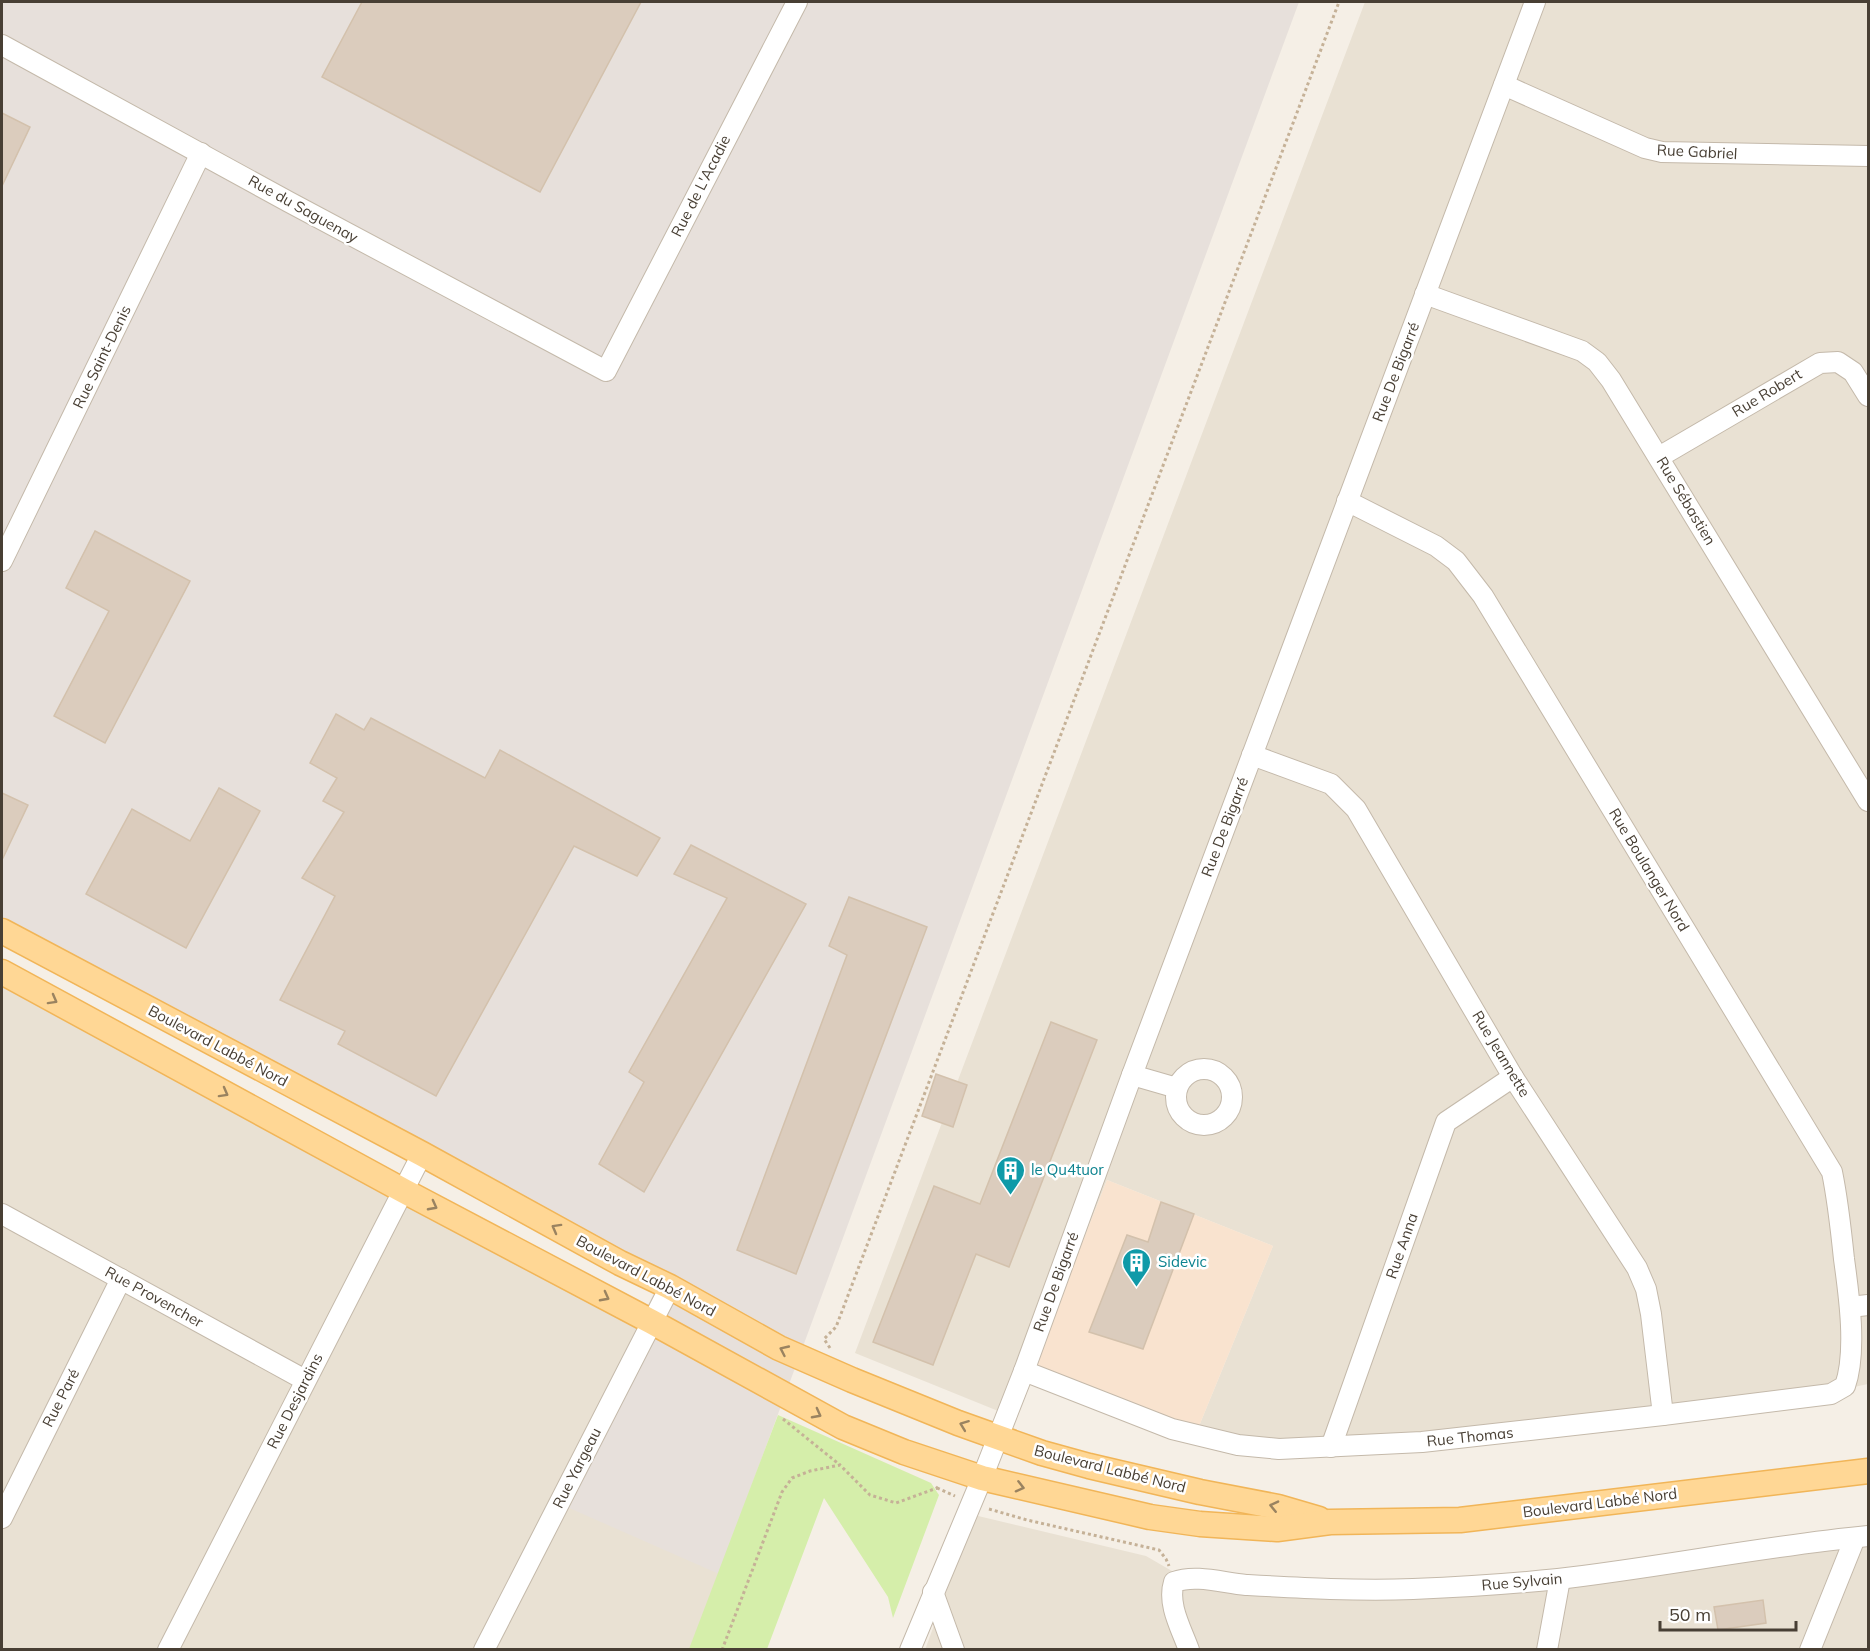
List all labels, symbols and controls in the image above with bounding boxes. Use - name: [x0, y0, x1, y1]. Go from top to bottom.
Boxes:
- street label: Rue de L'Acadie: [667, 132, 734, 240]
- street label: Rue Gabriel: [1656, 140, 1738, 163]
- street label: Rue du Saguenay: [245, 171, 361, 247]
- street label: Rue Saint-Denis: [68, 302, 135, 412]
- street label: Rue De Bigarré: [1368, 319, 1423, 424]
- street label: Rue Robert: [1728, 364, 1805, 421]
- street label: Rue Sébastien: [1653, 453, 1720, 548]
- street label: Rue De Bigarré: [1197, 774, 1252, 879]
- street label: Rue Boulanger Nord: [1605, 805, 1694, 935]
- one-way arrow: [47, 993, 57, 1004]
- street label: Boulevard Labbé Nord: [145, 1001, 291, 1090]
- street label: Rue Jeannette: [1468, 1007, 1535, 1100]
- one-way arrow: [218, 1086, 228, 1097]
- building icon: le Qu4tuor: [994, 1154, 1026, 1196]
- place label: le Qu4tuor: [1031, 1160, 1104, 1179]
- one-way arrow: [426, 1199, 437, 1210]
- street label: Rue Anna: [1381, 1210, 1422, 1281]
- one-way arrow: [552, 1224, 563, 1235]
- street label: Rue De Bigarré: [1029, 1229, 1082, 1334]
- street label: Boulevard Labbé Nord: [573, 1231, 719, 1320]
- building icon: Sidevic: [1121, 1246, 1153, 1288]
- place label: Sidevic: [1158, 1252, 1207, 1271]
- street label: Rue Provencher: [102, 1262, 207, 1332]
- one-way arrow: [599, 1290, 609, 1301]
- one-way arrow: [779, 1345, 790, 1357]
- street label: Rue Desjardins: [262, 1350, 327, 1452]
- street label: Rue Paré: [38, 1365, 83, 1430]
- one-way arrow: [811, 1407, 822, 1418]
- one-way arrow: [959, 1419, 970, 1432]
- street label: Rue Thomas: [1426, 1423, 1514, 1451]
- street label: Rue Yargeau: [548, 1424, 605, 1511]
- street label: Boulevard Labbé Nord: [1032, 1440, 1188, 1497]
- one-way arrow: [1015, 1480, 1025, 1493]
- street label: Boulevard Labbé Nord: [1522, 1484, 1678, 1521]
- one-way arrow: [1269, 1501, 1279, 1514]
- street label: Rue Sylvain: [1481, 1569, 1563, 1594]
- scale bar: [1660, 1594, 1796, 1632]
- text: 50 m: [1669, 1603, 1711, 1626]

